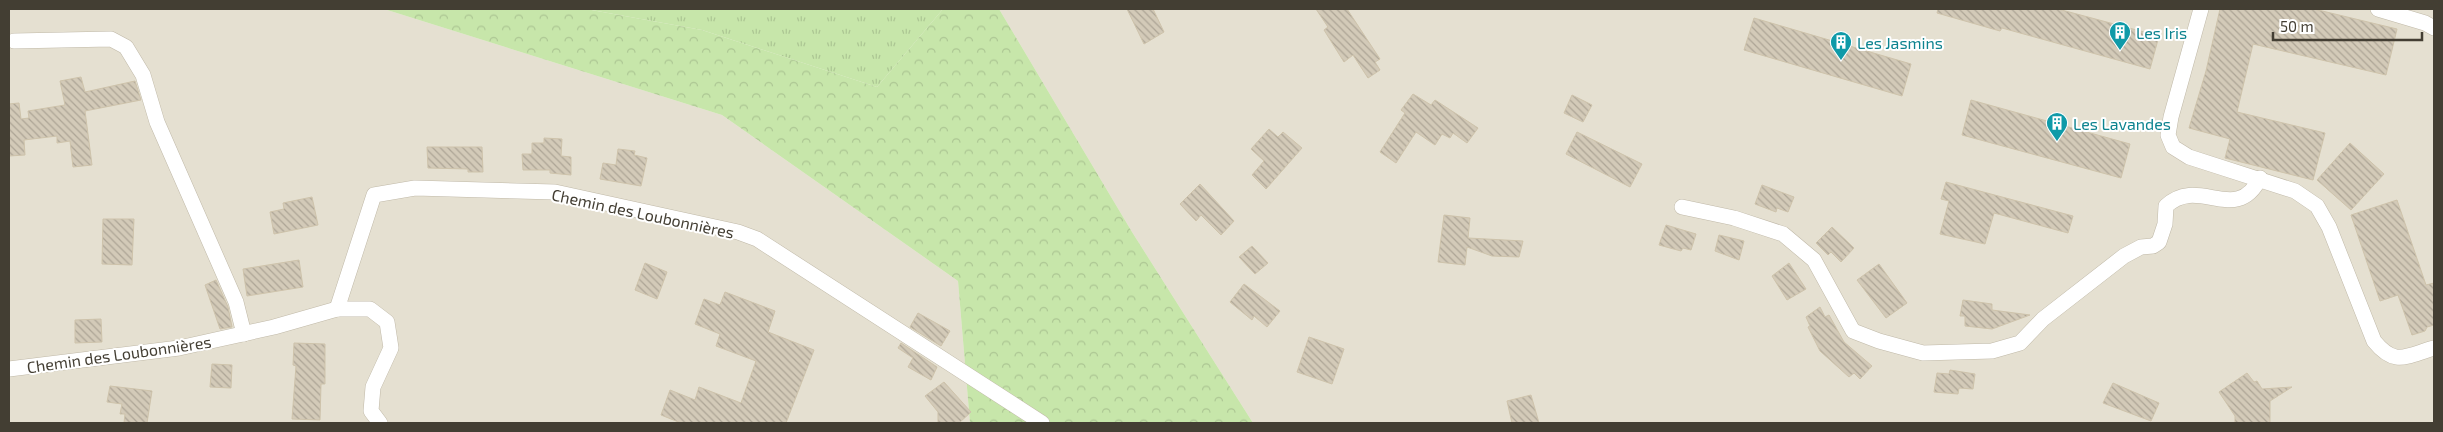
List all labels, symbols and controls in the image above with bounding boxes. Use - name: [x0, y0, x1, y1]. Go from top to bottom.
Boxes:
- scale bar: [2273, 10, 2422, 42]
- text: 50 m: [2280, 17, 2314, 35]
- building icon: Les Iris: [2108, 20, 2132, 51]
- place label: Les Iris: [2136, 23, 2187, 42]
- building icon: Les Jasmins: [1829, 30, 1853, 61]
- place label: Les Jasmins: [1857, 33, 1943, 52]
- building icon: Les Lavandes: [2045, 111, 2069, 142]
- place label: Les Lavandes: [2073, 114, 2171, 133]
- street label: Chemin des Loubonnières: [550, 184, 736, 242]
- street label: Chemin des Loubonnières: [26, 332, 212, 376]

